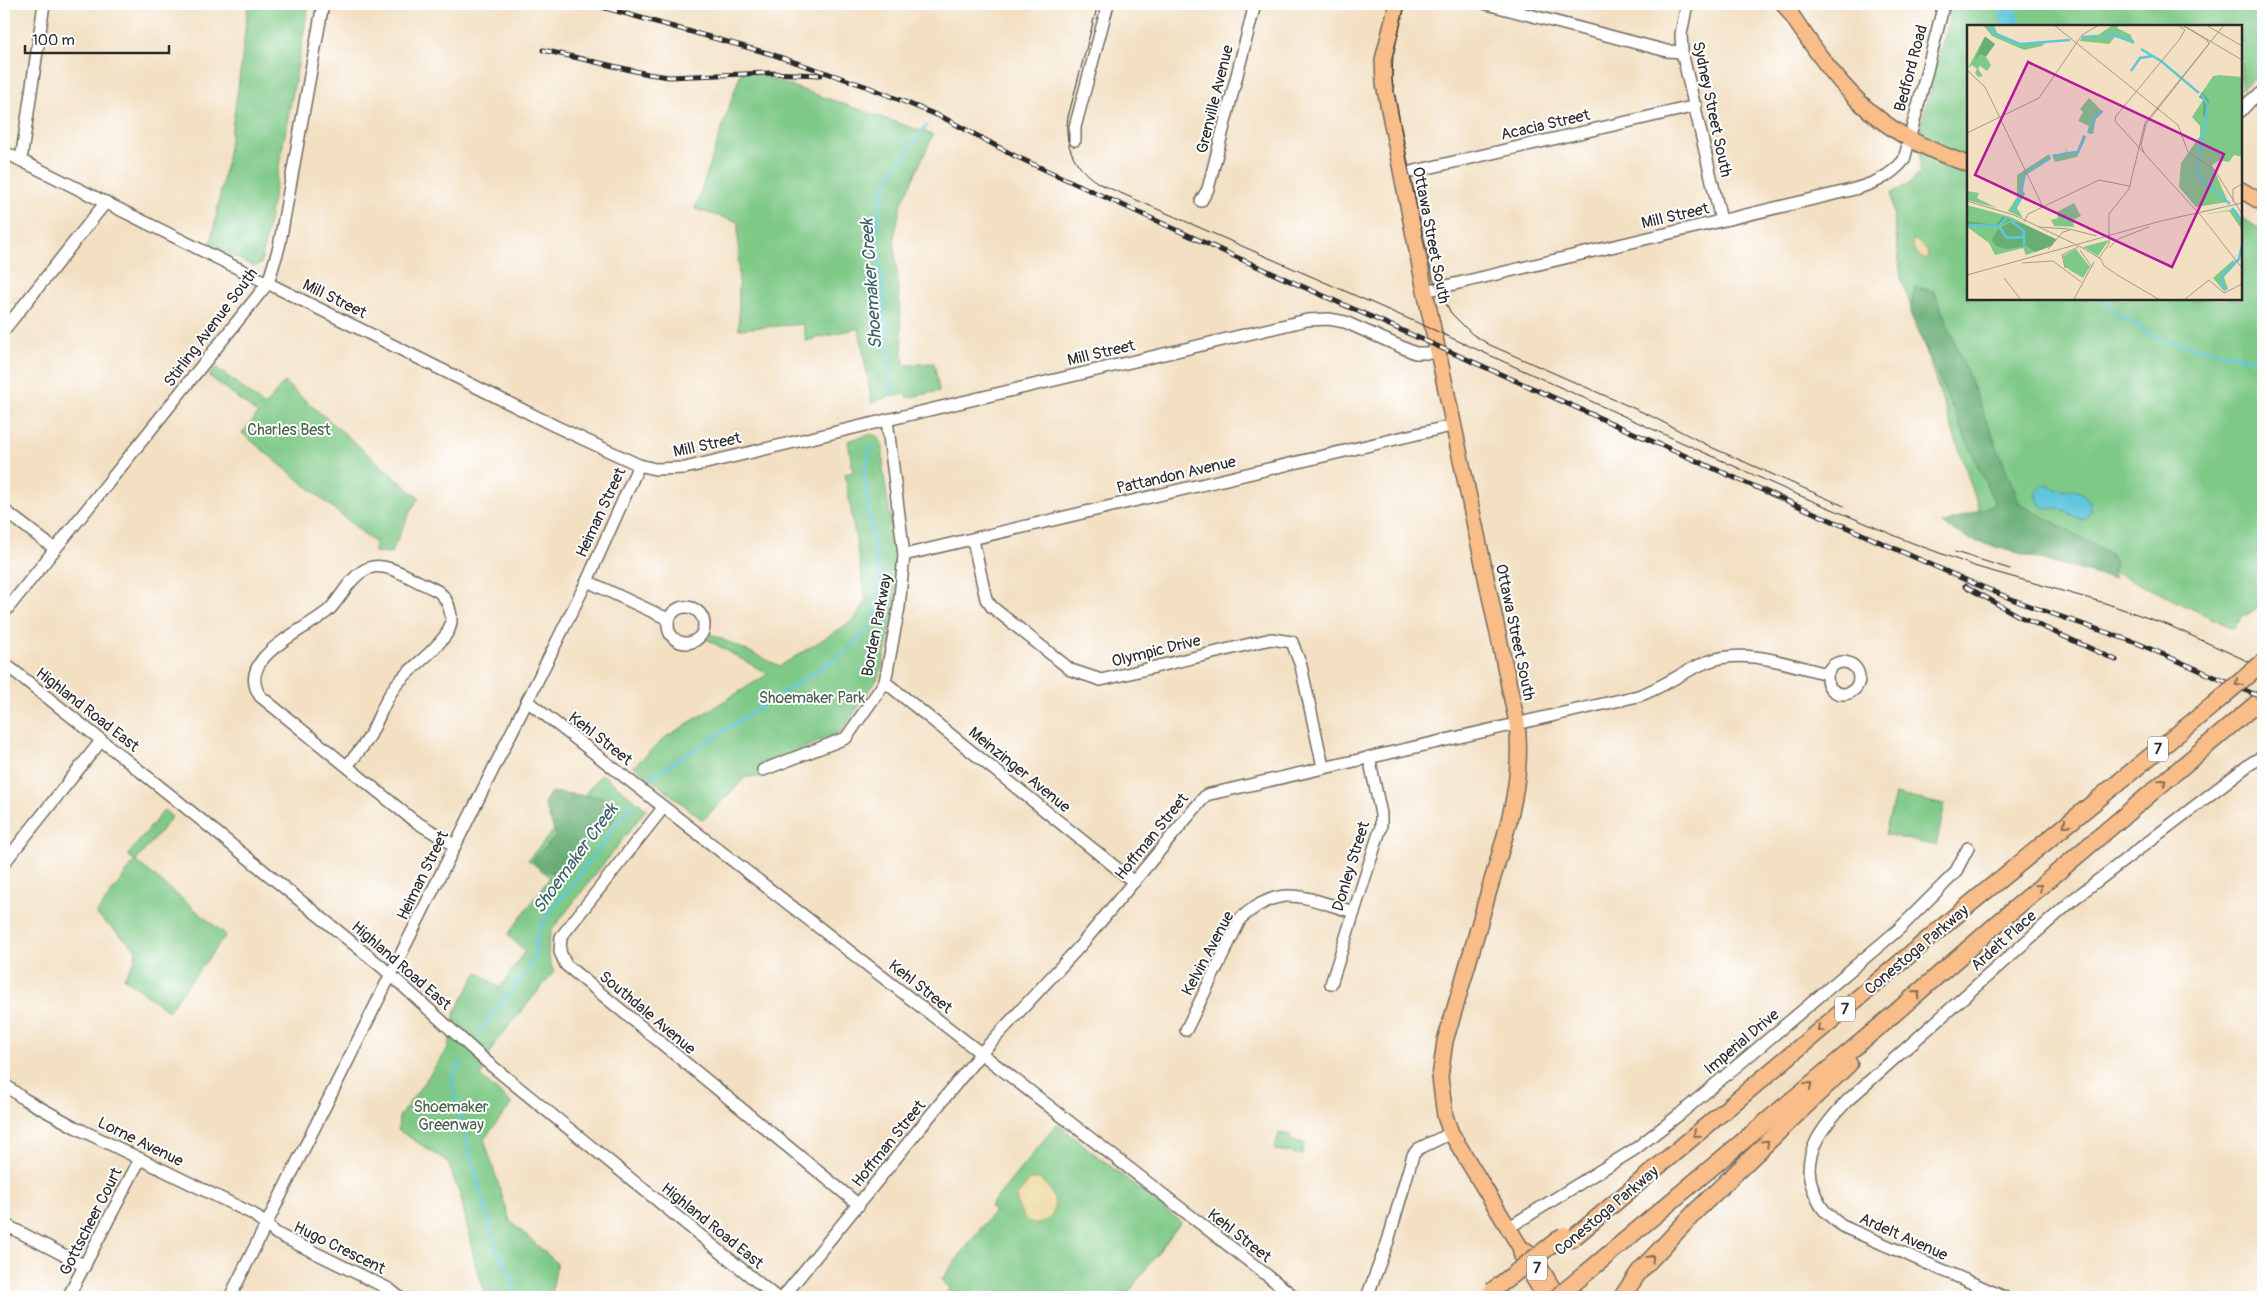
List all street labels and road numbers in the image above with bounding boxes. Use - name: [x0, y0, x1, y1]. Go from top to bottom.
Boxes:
- street label: Bedford Road: [1890, 23, 1932, 114]
- street label: Sydney Street South: [1688, 40, 1736, 179]
- street label: Grenville Avenue: [1192, 43, 1238, 155]
- street label: Acacia Street: [1499, 105, 1592, 145]
- street label: Ottawa Street South: [1408, 165, 1454, 305]
- street label: Mill Street: [1639, 198, 1712, 233]
- street label: Stirling Avenue South: [159, 264, 262, 391]
- street label: Mill Street: [299, 275, 370, 323]
- street label: Mill Street: [1065, 335, 1138, 370]
- street label: Mill Street: [671, 428, 743, 462]
- street label: Pattandon Avenue: [1115, 452, 1238, 498]
- street label: Heiman Street: [571, 464, 631, 561]
- street label: Ottawa Street South: [1491, 562, 1539, 702]
- street label: Borden Parkway: [857, 572, 897, 678]
- street label: Olympic Drive: [1110, 630, 1203, 672]
- street label: Highland Road East: [32, 663, 144, 757]
- street label: Kehl Street: [564, 708, 637, 770]
- street label: Meinzinger Avenue: [964, 723, 1075, 817]
- road number: 7: [2148, 736, 2168, 762]
- street label: Hoffman Street: [1111, 789, 1193, 884]
- street label: Donley Street: [1328, 818, 1374, 914]
- street label: Heiman Street: [393, 827, 453, 923]
- street label: Conestoga Parkway: [1861, 900, 1973, 999]
- street label: Ardelt Place: [1967, 906, 2041, 975]
- street label: Kelvin Avenue: [1177, 908, 1239, 999]
- street label: Highland Road East: [347, 917, 456, 1015]
- street label: Kehl Street: [884, 956, 957, 1018]
- street label: Southdale Avenue: [595, 967, 700, 1059]
- road number: 7: [1835, 996, 1855, 1022]
- street label: Imperial Drive: [1700, 1005, 1783, 1079]
- street label: Hoffman Street: [848, 1096, 930, 1191]
- street label: Lorne Avenue: [94, 1113, 187, 1171]
- street label: Conestoga Parkway: [1551, 1161, 1663, 1260]
- street label: Gottscheer Court: [55, 1164, 127, 1279]
- street label: Highland Road East: [657, 1178, 768, 1273]
- street label: Kehl Street: [1203, 1205, 1276, 1267]
- street label: Ardelt Avenue: [1856, 1209, 1951, 1265]
- street label: Hugo Crescent: [290, 1217, 389, 1279]
- road number: 7: [1527, 1256, 1547, 1280]

